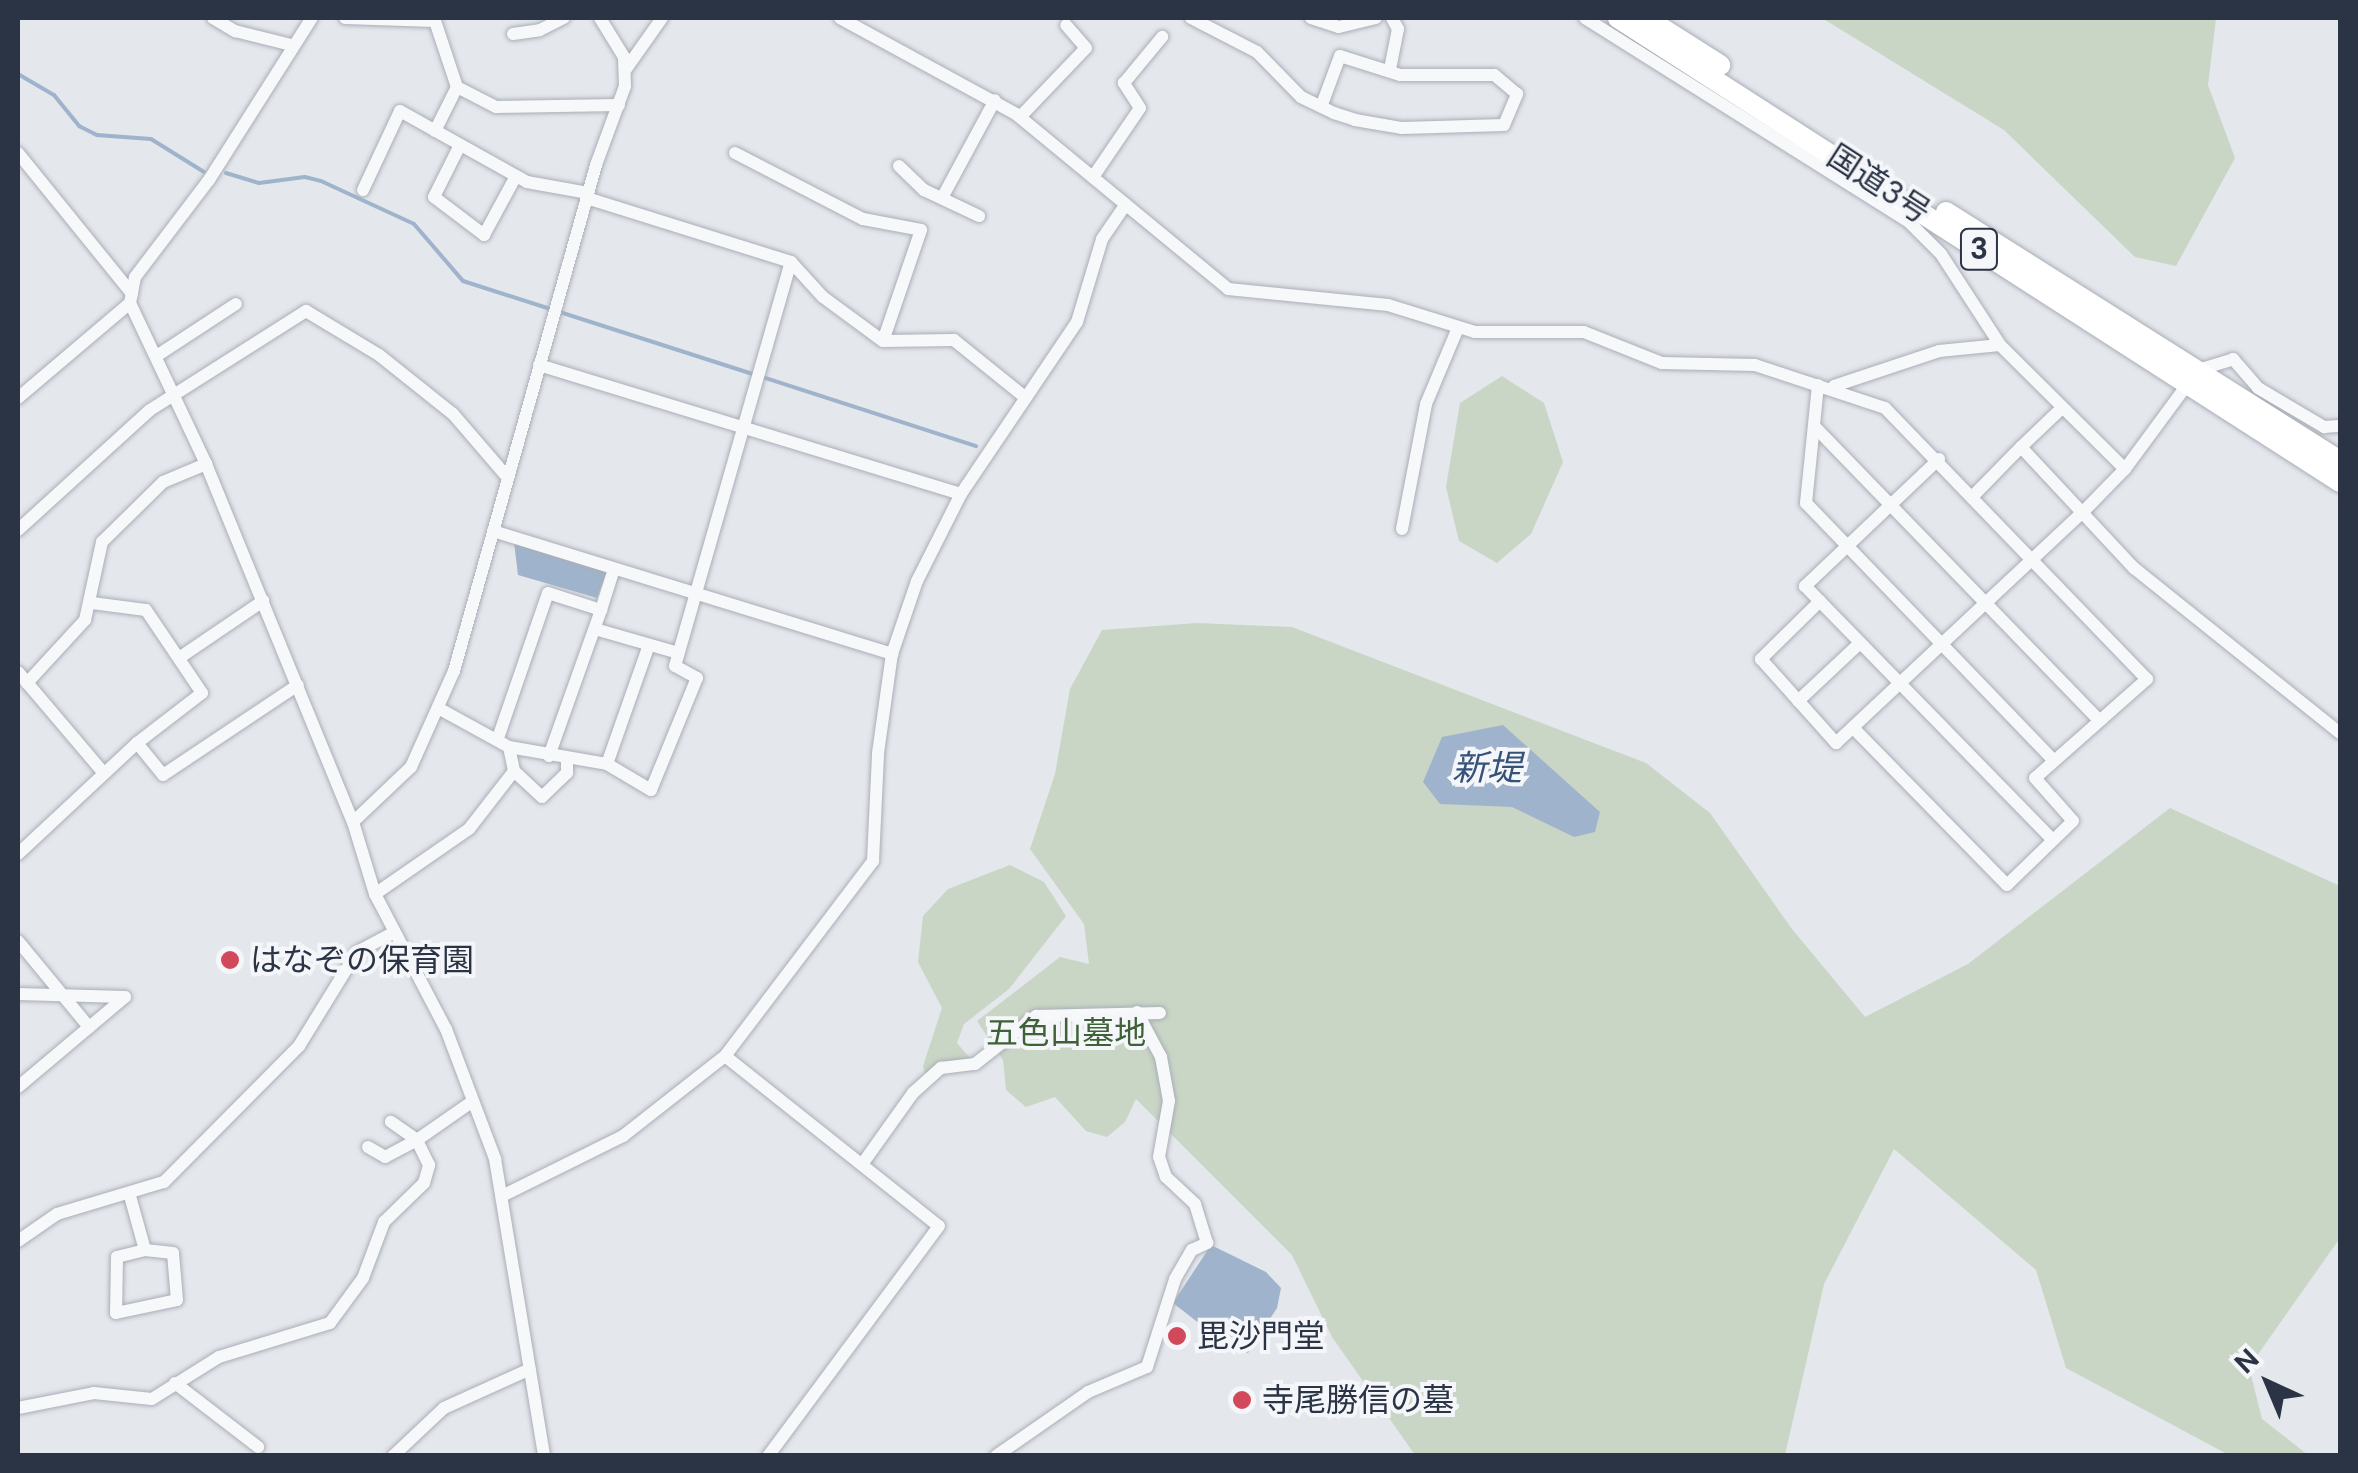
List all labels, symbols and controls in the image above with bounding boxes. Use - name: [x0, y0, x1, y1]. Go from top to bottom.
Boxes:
- street label: 国道3号: [1820, 137, 1938, 231]
- road number: 3: [1959, 224, 1999, 274]
- water label: 新堤: [1452, 747, 1522, 789]
- place label: はなぞの保育園: [250, 941, 474, 979]
- marker: はなぞの保育園: [219, 949, 241, 971]
- park label: 五色山墓地: [986, 1014, 1146, 1052]
- place label: 毘沙門堂: [1197, 1317, 1325, 1355]
- marker: 毘沙門堂: [1166, 1325, 1188, 1347]
- north arrow: [2218, 1333, 2318, 1433]
- text: N: [2227, 1341, 2267, 1381]
- place label: 寺尾勝信の墓: [1262, 1381, 1454, 1419]
- marker: 寺尾勝信の墓: [1231, 1389, 1253, 1411]

